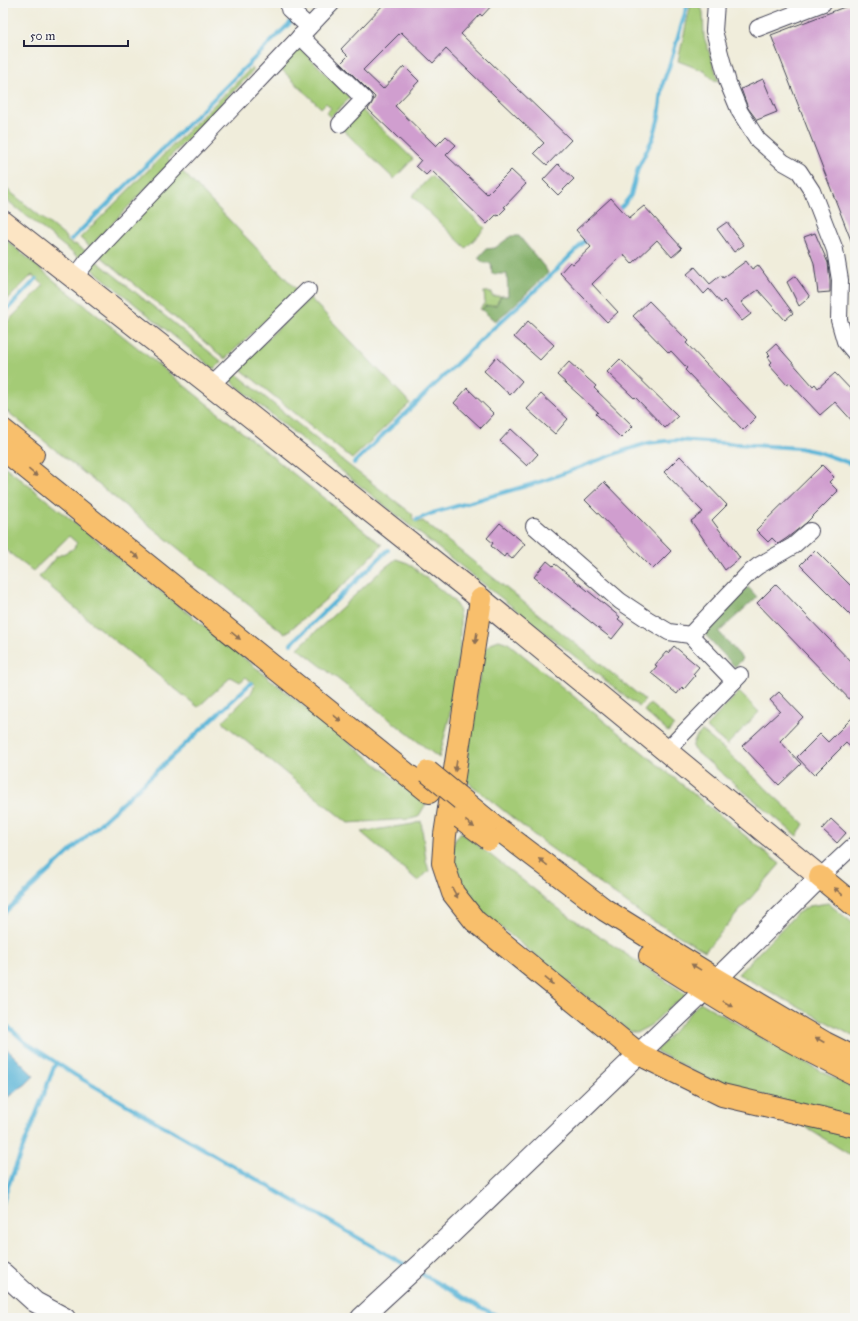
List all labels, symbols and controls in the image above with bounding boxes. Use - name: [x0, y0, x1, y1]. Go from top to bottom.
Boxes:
- scale bar: [24, 22, 128, 48]
- text: 50 m: [30, 29, 55, 43]
- one-way arrow: [28, 469, 39, 478]
- one-way arrow: [129, 551, 140, 559]
- one-way arrow: [230, 632, 241, 641]
- one-way arrow: [472, 632, 478, 644]
- one-way arrow: [332, 714, 343, 722]
- one-way arrow: [453, 760, 459, 772]
- one-way arrow: [465, 820, 475, 829]
- one-way arrow: [537, 858, 548, 867]
- one-way arrow: [451, 887, 458, 899]
- one-way arrow: [832, 887, 843, 896]
- one-way arrow: [691, 963, 701, 971]
- one-way arrow: [544, 976, 555, 985]
- one-way arrow: [723, 1001, 734, 1008]
- one-way arrow: [814, 1036, 826, 1043]

